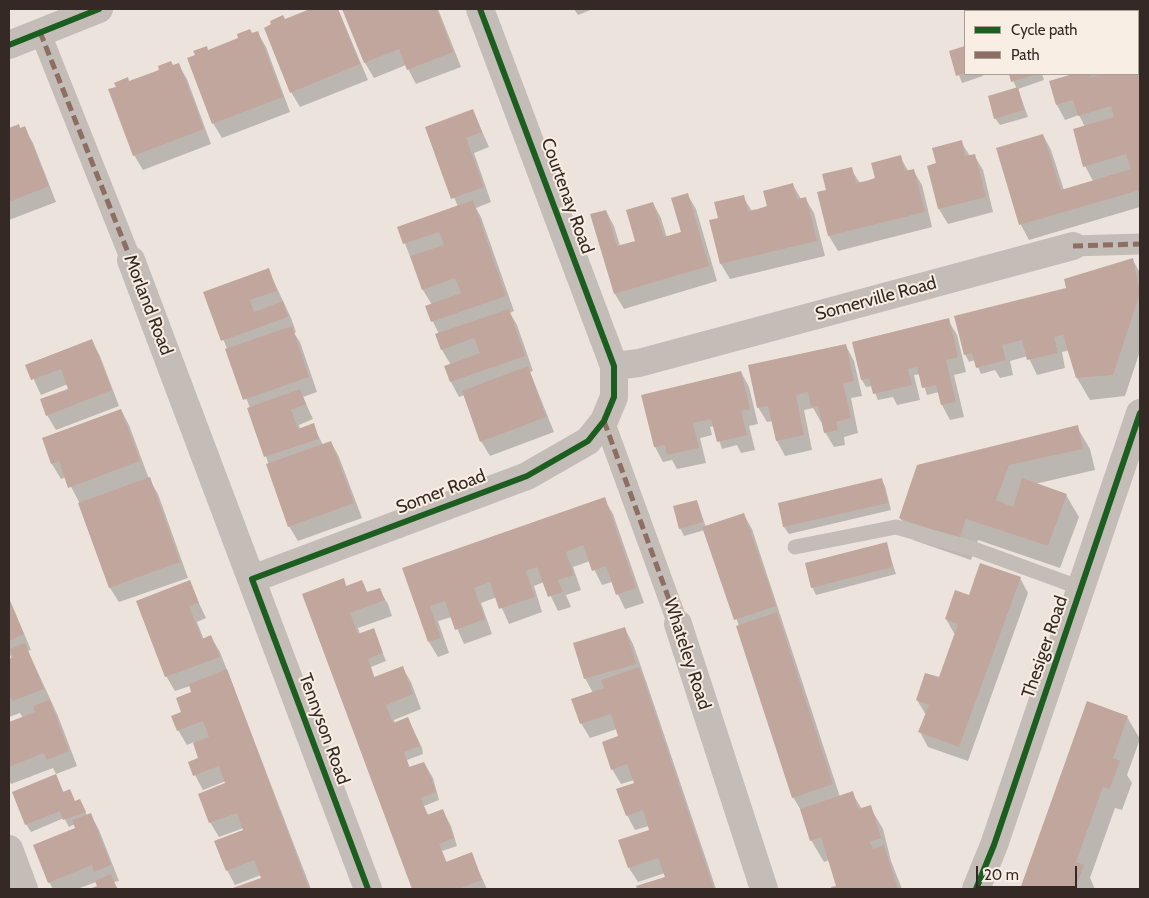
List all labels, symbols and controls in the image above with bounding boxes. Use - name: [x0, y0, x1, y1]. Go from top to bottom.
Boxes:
- legend: [964, 10, 1139, 75]
- text: Cycle path: [1011, 21, 1077, 39]
- text: Path: [1011, 46, 1040, 64]
- street label: Courtenay Road: [536, 135, 598, 257]
- street label: Morland Road: [119, 252, 177, 358]
- street label: Somerville Road: [813, 272, 939, 326]
- street label: Somer Road: [393, 465, 489, 519]
- street label: Thesiger Road: [1017, 593, 1073, 701]
- street label: Whateley Road: [659, 596, 715, 712]
- street label: Tennyson Road: [294, 670, 354, 788]
- scale bar: [979, 856, 1080, 888]
- text: 20 m: [984, 866, 1019, 884]

